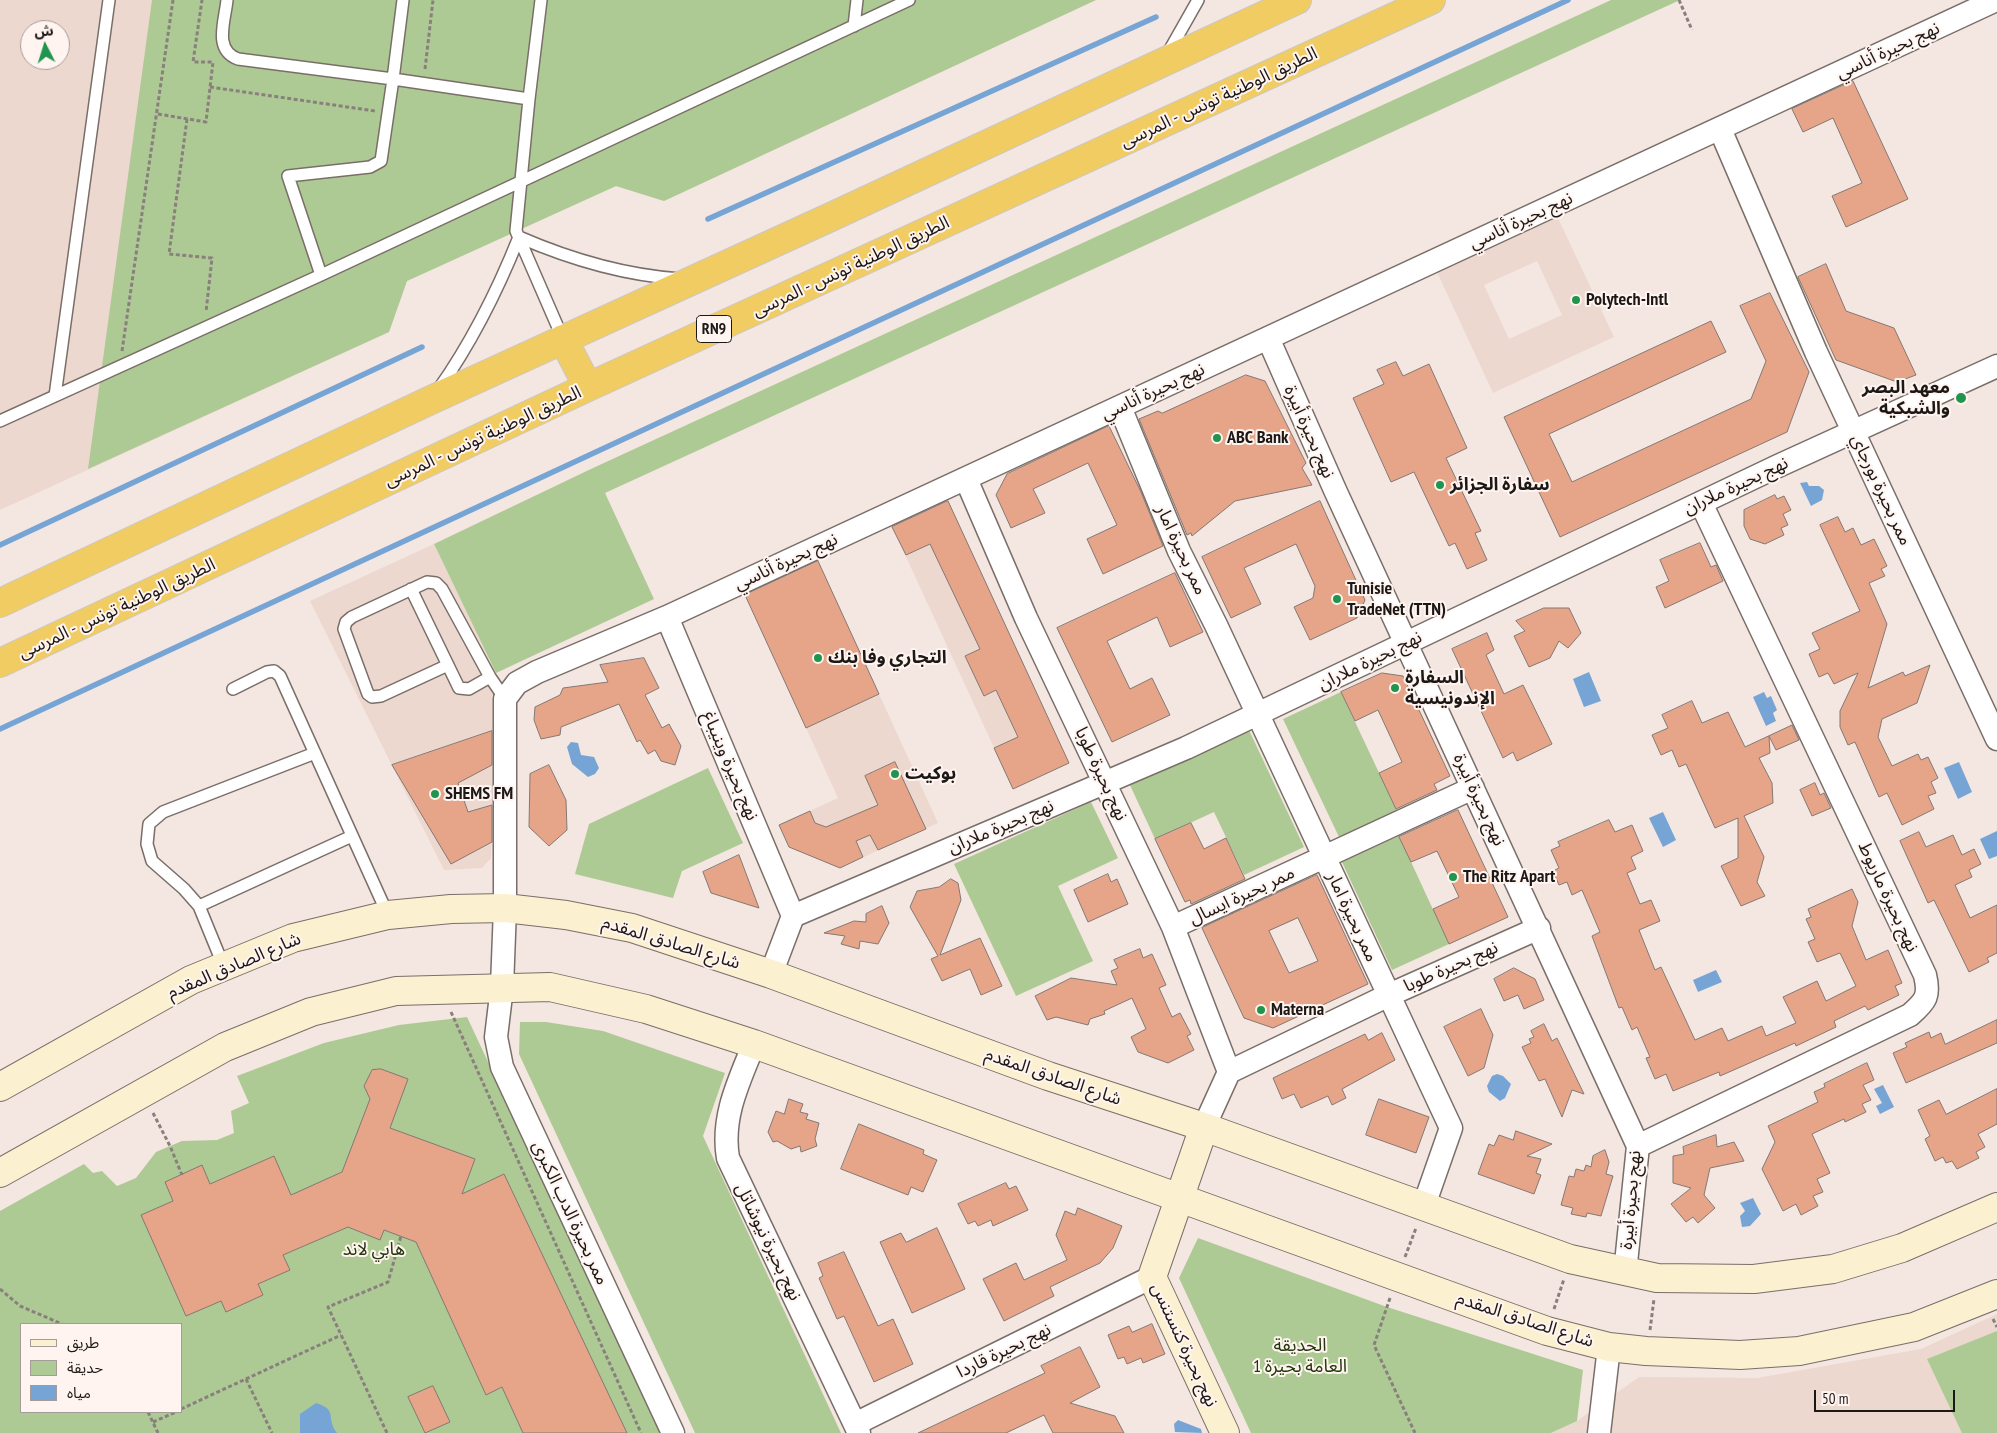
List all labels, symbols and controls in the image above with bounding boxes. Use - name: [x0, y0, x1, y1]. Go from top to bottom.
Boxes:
- street label: نهج بحيرة أناسي: [1833, 18, 1943, 84]
- north arrow: [20, 20, 70, 70]
- text: ش: [33, 21, 54, 41]
- street label: الطريق الوطنية تونس - المرسى: [1117, 43, 1321, 153]
- street label: نهج بحيرة أناسي: [1466, 188, 1576, 254]
- street label: الطريق الوطنية تونس - المرسى: [749, 212, 953, 322]
- place label: Polytech-Intl: [1586, 289, 1668, 311]
- marker: Polytech-Intl: [1570, 294, 1582, 306]
- road number: RN9: [696, 316, 732, 342]
- street label: نهج بحيرة أناسي: [1098, 359, 1208, 425]
- place label: معهد البصر والشبكية: [1862, 377, 1950, 419]
- street label: الطريق الوطنية تونس - المرسى: [381, 382, 585, 492]
- street label: نهج بحيرة أبيرة: [1279, 382, 1339, 482]
- marker: معهد البصر والشبكية: [1954, 391, 1968, 405]
- place label: ABC Bank: [1227, 427, 1289, 449]
- street label: ممر بحيرة بورجاي: [1846, 431, 1916, 549]
- marker: ABC Bank: [1211, 432, 1223, 444]
- street label: نهج بحيرة ملاران: [1680, 452, 1792, 520]
- place label: سفارة الجزائر: [1450, 474, 1550, 496]
- marker: سفارة الجزائر: [1434, 479, 1446, 491]
- street label: ممر بحيرة امار: [1151, 502, 1211, 598]
- street label: نهج بحيرة أناسي: [731, 529, 841, 595]
- street label: الطريق الوطنية تونس - المرسى: [15, 554, 219, 664]
- place label: Tunisie TradeNet (TTN): [1347, 578, 1446, 620]
- marker: Tunisie TradeNet (TTN): [1331, 593, 1343, 605]
- street label: نهج بحيرة ملاران: [1314, 627, 1426, 695]
- place label: التجاري وفا بنك: [828, 647, 947, 669]
- marker: التجاري وفا بنك: [812, 652, 824, 664]
- place label: السفارة الإندونيسية: [1405, 667, 1495, 710]
- marker: السفارة الإندونيسية: [1389, 682, 1401, 694]
- street label: نهج بحيرة وينيباغ: [697, 708, 763, 824]
- street label: نهج بحيرة طوبا: [1070, 724, 1132, 824]
- street label: نهج بحيرة أبيرة: [1448, 750, 1510, 850]
- place label: بوكيت: [905, 763, 956, 785]
- marker: بوكيت: [889, 768, 901, 780]
- place label: SHEMS FM: [445, 783, 513, 805]
- marker: SHEMS FM: [429, 788, 441, 800]
- street label: نهج بحيرة ملاران: [945, 795, 1057, 859]
- street label: نهج بحيرة ماريوط: [1853, 839, 1923, 955]
- street label: ممر بحيرة ايسال: [1186, 862, 1298, 930]
- place label: The Ritz Apart: [1463, 866, 1555, 888]
- street label: ممر بحيرة امار: [1322, 869, 1382, 965]
- marker: The Ritz Apart: [1447, 871, 1459, 883]
- street label: شارع الصادق المقدم: [599, 912, 743, 974]
- street label: شارع الصادق المقدم: [164, 928, 304, 1004]
- street label: نهج بحيرة طوبا: [1401, 937, 1501, 997]
- place label: Materna: [1271, 999, 1324, 1021]
- marker: Materna: [1255, 1004, 1267, 1016]
- street label: شارع الصادق المقدم: [982, 1043, 1124, 1111]
- street label: ممر بحيرة الدب الكبرى: [527, 1137, 613, 1289]
- street label: نهج بحيرة أبيرة: [1616, 1150, 1646, 1250]
- street label: نهج بحيرة نيوشاتل: [730, 1180, 806, 1304]
- park label: هابي لاند: [343, 1239, 405, 1261]
- street label: نهج بحيرة كنستنس: [1146, 1279, 1222, 1411]
- street label: شارع الصادق المقدم: [1454, 1288, 1596, 1352]
- street label: نهج بحيرة قاردا: [953, 1319, 1055, 1383]
- legend: [20, 1323, 182, 1413]
- text: طريق: [67, 1333, 99, 1352]
- park label: الحديقة العامة بحيرة 1: [1253, 1335, 1347, 1378]
- text: حديقة: [67, 1358, 103, 1377]
- scale bar: [1817, 1380, 1958, 1412]
- text: مياه: [67, 1383, 91, 1402]
- text: 50 m: [1822, 1389, 1848, 1408]

